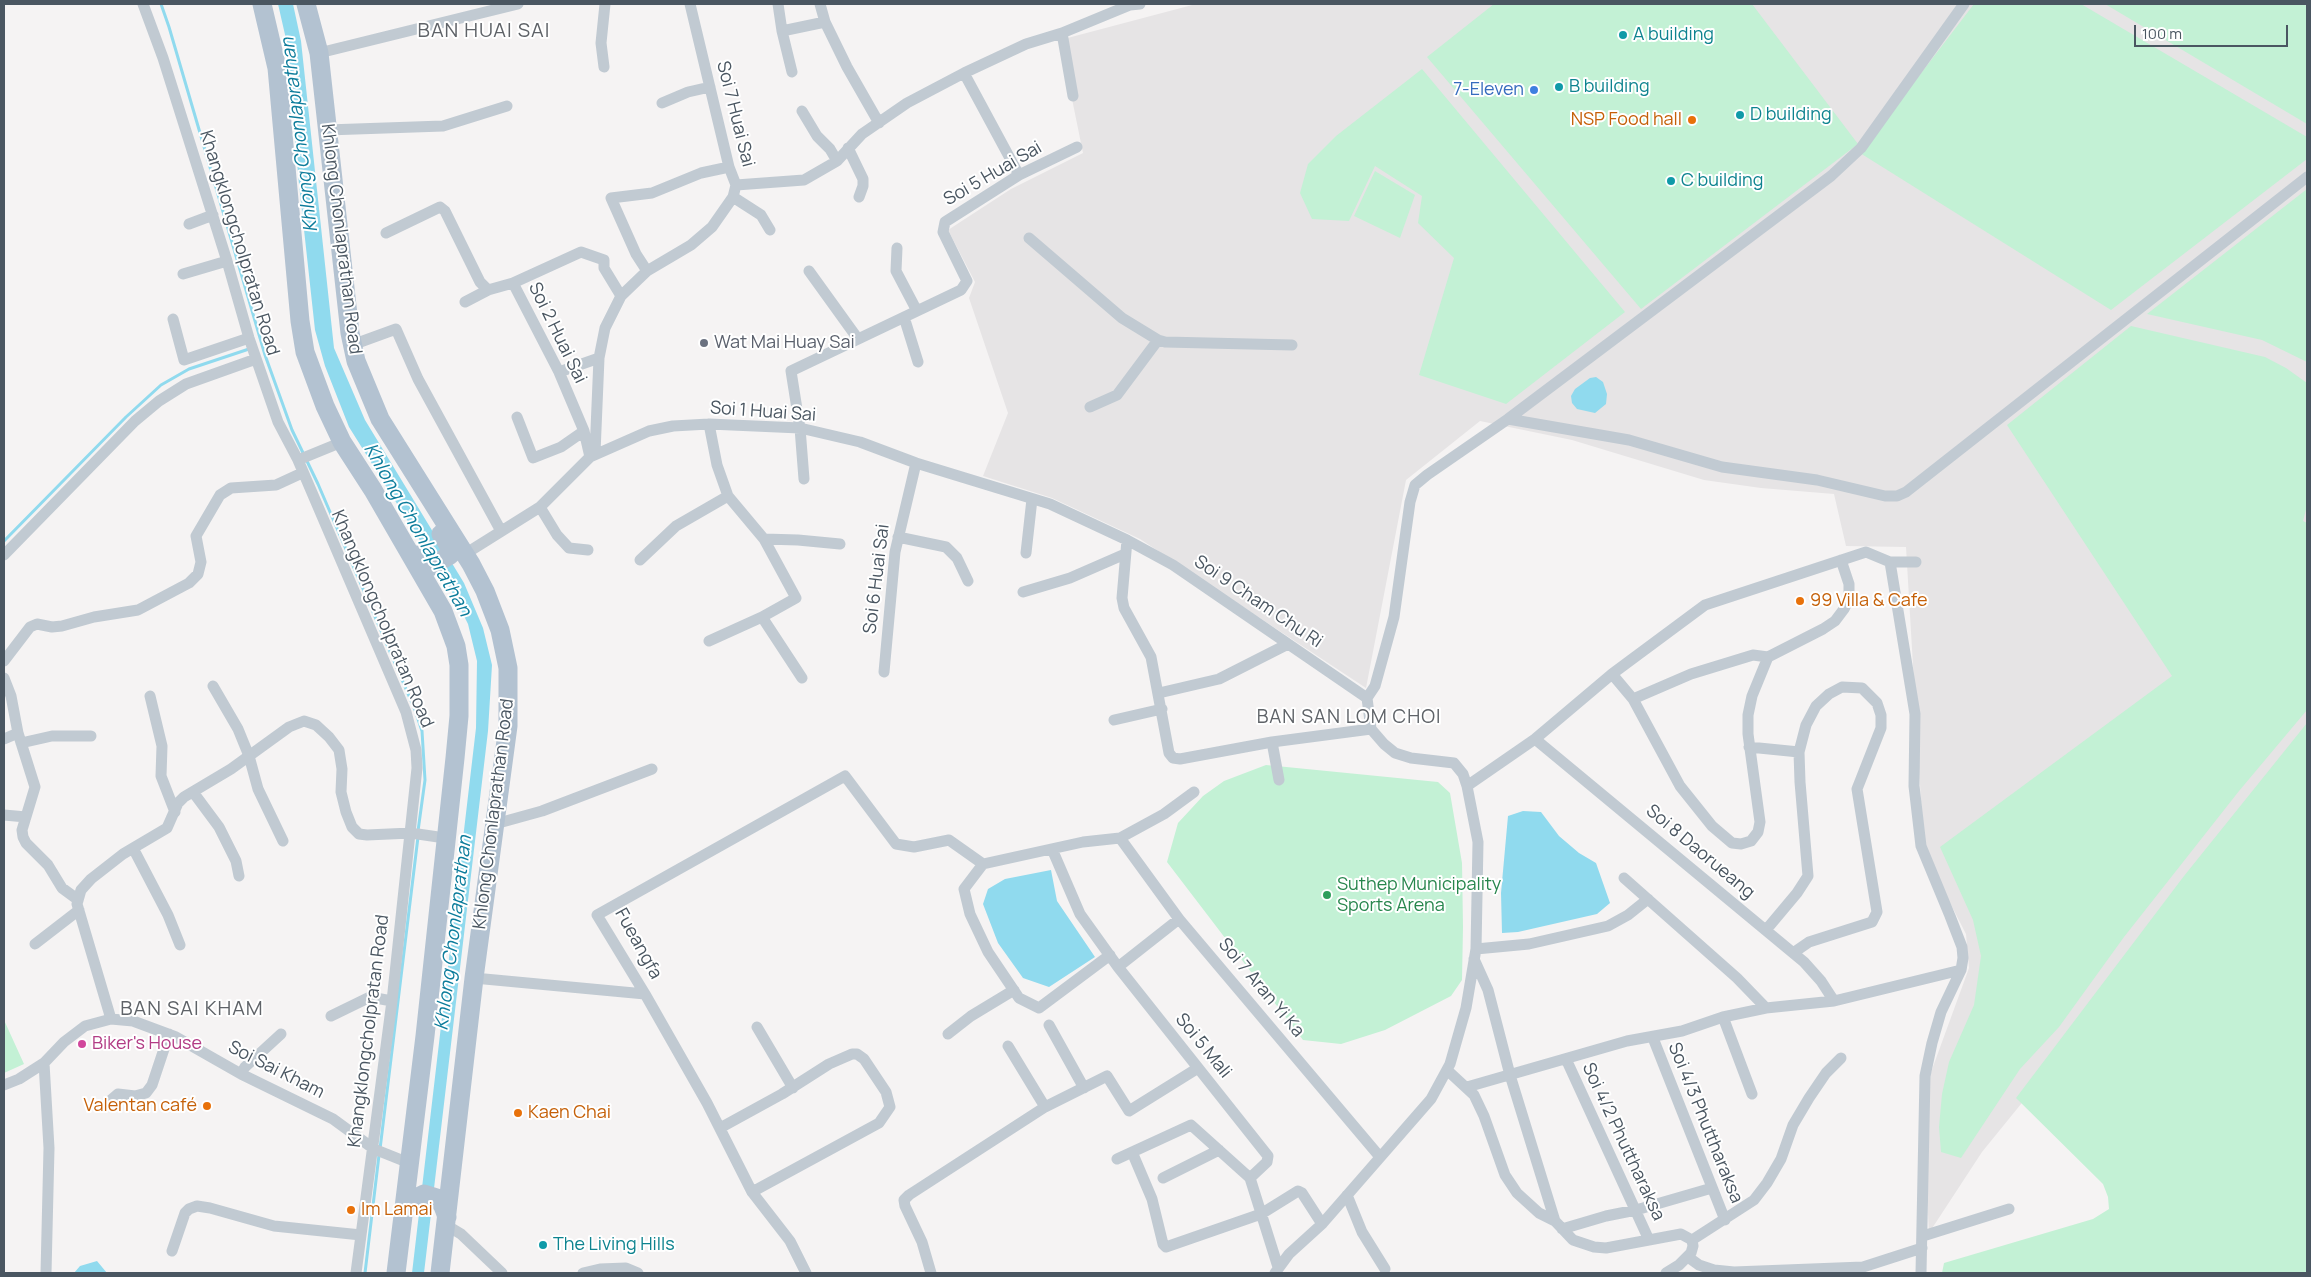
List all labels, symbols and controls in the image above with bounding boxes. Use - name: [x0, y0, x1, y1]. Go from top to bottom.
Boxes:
- scale bar: [2136, 15, 2290, 47]
- district label: BAN HUAI SAI: [416, 19, 552, 43]
- text: 100 m: [2142, 23, 2182, 44]
- place label: A building: [1633, 24, 1714, 46]
- marker: A building: [1617, 29, 1629, 41]
- water label: Khlong Chonlaprathan: [277, 36, 323, 234]
- street label: Soi 7 Huai Sai: [711, 59, 759, 169]
- place label: B building: [1569, 76, 1650, 98]
- place label: 7-Eleven: [1453, 79, 1524, 101]
- marker: B building: [1553, 81, 1565, 93]
- marker: 7-Eleven: [1528, 84, 1540, 96]
- place label: D building: [1750, 104, 1832, 126]
- place label: NSP Food hall: [1571, 109, 1682, 131]
- marker: D building: [1734, 109, 1746, 121]
- marker: NSP Food hall: [1686, 114, 1698, 126]
- street label: Khlong Chonlaprathan Road: [316, 123, 366, 355]
- street label: Khangklongcholpratan Road: [194, 128, 284, 358]
- street label: Soi 5 Huai Sai: [940, 137, 1046, 211]
- place label: C building: [1681, 170, 1763, 192]
- marker: C building: [1665, 175, 1677, 187]
- street label: Soi 2 Huai Sai: [523, 279, 591, 387]
- place label: Wat Mai Huay Sai: [714, 332, 855, 354]
- marker: Wat Mai Huay Sai: [698, 337, 710, 349]
- street label: Soi 1 Huai Sai: [709, 398, 817, 426]
- water label: Khlong Chonlaprathan: [358, 439, 476, 621]
- street label: Khangklongcholpratan Road: [326, 507, 438, 731]
- street label: Soi 6 Huai Sai: [860, 523, 894, 635]
- street label: Soi 9 Cham Chu Ri: [1190, 551, 1326, 653]
- place label: 99 Villa & Cafe: [1810, 590, 1927, 612]
- marker: 99 Villa & Cafe: [1794, 595, 1806, 607]
- street label: Khlong Chonlaprathan Road: [469, 698, 519, 930]
- district label: BAN SAN LOM CHOI: [1255, 707, 1443, 729]
- street label: Soi 8 Daorueang: [1641, 800, 1759, 904]
- water label: Khlong Chonlaprathan: [431, 834, 477, 1032]
- place label: Suthep Municipality Sports Arena: [1337, 874, 1501, 916]
- marker: Suthep Municipality Sports Arena: [1321, 889, 1333, 901]
- street label: Fueangfa: [610, 905, 666, 983]
- street label: Khangklongcholpratan Road: [344, 913, 394, 1149]
- street label: Soi 7 Aran Yi Ka: [1213, 934, 1309, 1042]
- district label: BAN SAI KHAM: [119, 997, 265, 1021]
- street label: Soi 5 Mali: [1170, 1009, 1236, 1083]
- place label: Biker's House: [92, 1033, 202, 1055]
- street label: Soi Sai Kham: [224, 1037, 328, 1103]
- marker: Biker's House: [76, 1038, 88, 1050]
- street label: Soi 4/3 Phuttharaksa: [1663, 1040, 1747, 1206]
- street label: Soi 4/2 Phuttharaksa: [1577, 1060, 1669, 1224]
- place label: Valentan café: [83, 1095, 197, 1117]
- marker: Valentan café: [201, 1100, 213, 1112]
- place label: Kaen Chai: [528, 1102, 611, 1124]
- marker: Kaen Chai: [512, 1107, 524, 1119]
- place label: Im Lamai: [361, 1199, 433, 1221]
- marker: Im Lamai: [345, 1204, 357, 1216]
- place label: The Living Hills: [553, 1234, 675, 1256]
- marker: The Living Hills: [537, 1239, 549, 1251]

